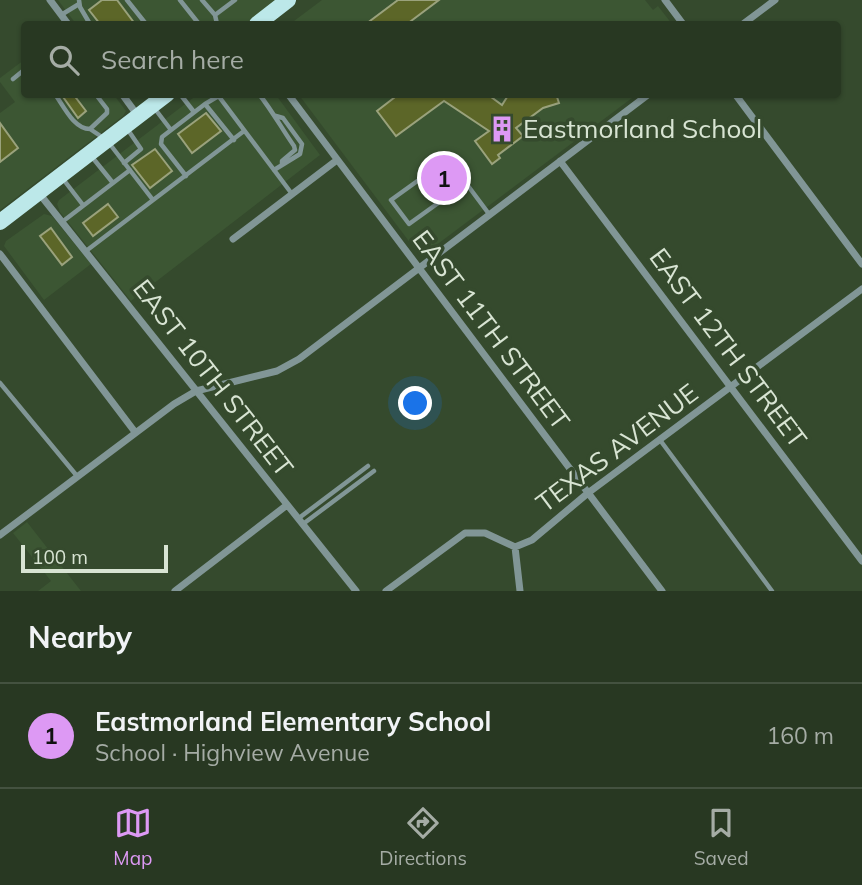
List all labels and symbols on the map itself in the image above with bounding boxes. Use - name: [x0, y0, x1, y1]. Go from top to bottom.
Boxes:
- place label: Eastmorland School: [523, 112, 762, 145]
- building icon: Eastmorland School: [487, 114, 517, 144]
- pin: 1: [421, 152, 467, 204]
- street label: EAST 11TH STREET: [406, 223, 577, 436]
- street label: EAST 12TH STREET: [643, 241, 814, 454]
- street label: EAST 10TH STREET: [126, 272, 301, 483]
- street label: TEXAS AVENUE: [529, 376, 704, 519]
- your location: [398, 386, 432, 420]
- scale bar: [21, 542, 168, 574]

